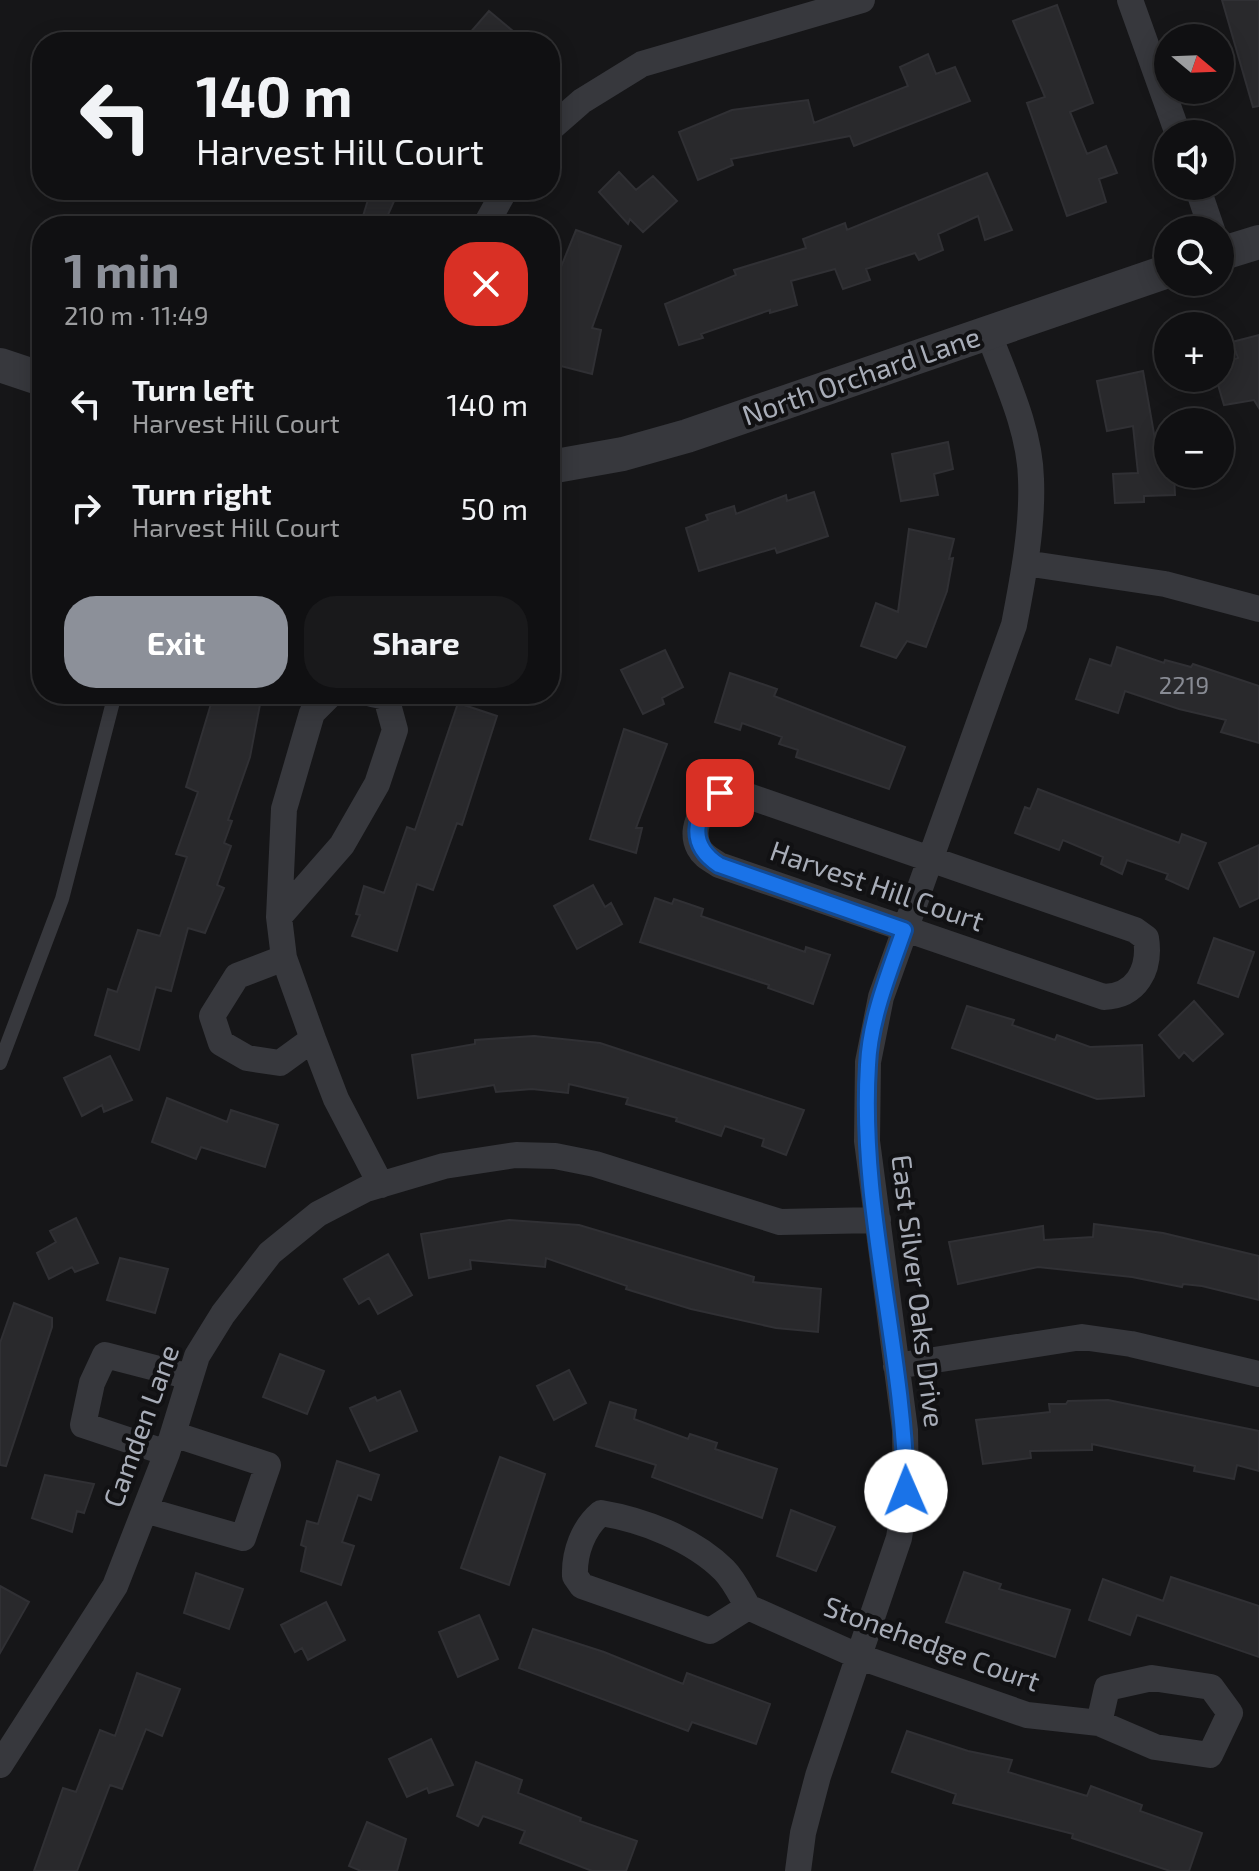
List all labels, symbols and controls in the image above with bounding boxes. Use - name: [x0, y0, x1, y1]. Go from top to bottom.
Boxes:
- north arrow: [1154, 24, 1234, 104]
- map controls: [1154, 24, 1234, 488]
- text: 140 m: [196, 61, 353, 128]
- icon: left: [64, 64, 168, 168]
- button: sound: [1154, 120, 1234, 200]
- text: Harvest Hill Court: [196, 129, 484, 172]
- button: search: [1154, 216, 1234, 296]
- text: 1 min: [64, 240, 180, 298]
- button: close: [444, 242, 528, 326]
- text: 210 m · 11:49: [64, 299, 209, 330]
- button: +: [1154, 312, 1234, 392]
- street label: North Orchard Lane: [737, 318, 984, 432]
- text: Turn left: [132, 371, 254, 407]
- icon: left: [64, 382, 108, 426]
- text: 140 m: [447, 386, 528, 422]
- text: Harvest Hill Court: [132, 407, 340, 438]
- button: −: [1154, 408, 1234, 488]
- text: Turn right: [132, 475, 272, 511]
- icon: right: [64, 486, 108, 530]
- text: 50 m: [461, 490, 528, 526]
- text: Harvest Hill Court: [132, 511, 340, 542]
- button: Exit: [64, 596, 288, 688]
- button: Share: [304, 596, 528, 688]
- house number: 2219: [1159, 670, 1209, 699]
- pin: [686, 759, 754, 827]
- icon: arrive: [698, 771, 742, 815]
- street label: Harvest Hill Court: [766, 833, 989, 938]
- street label: East Silver Oaks Drive: [885, 1153, 953, 1429]
- street label: Camden Lane: [95, 1340, 185, 1512]
- position arrow: [864, 1449, 948, 1533]
- street label: Stonehedge Court: [820, 1588, 1045, 1698]

